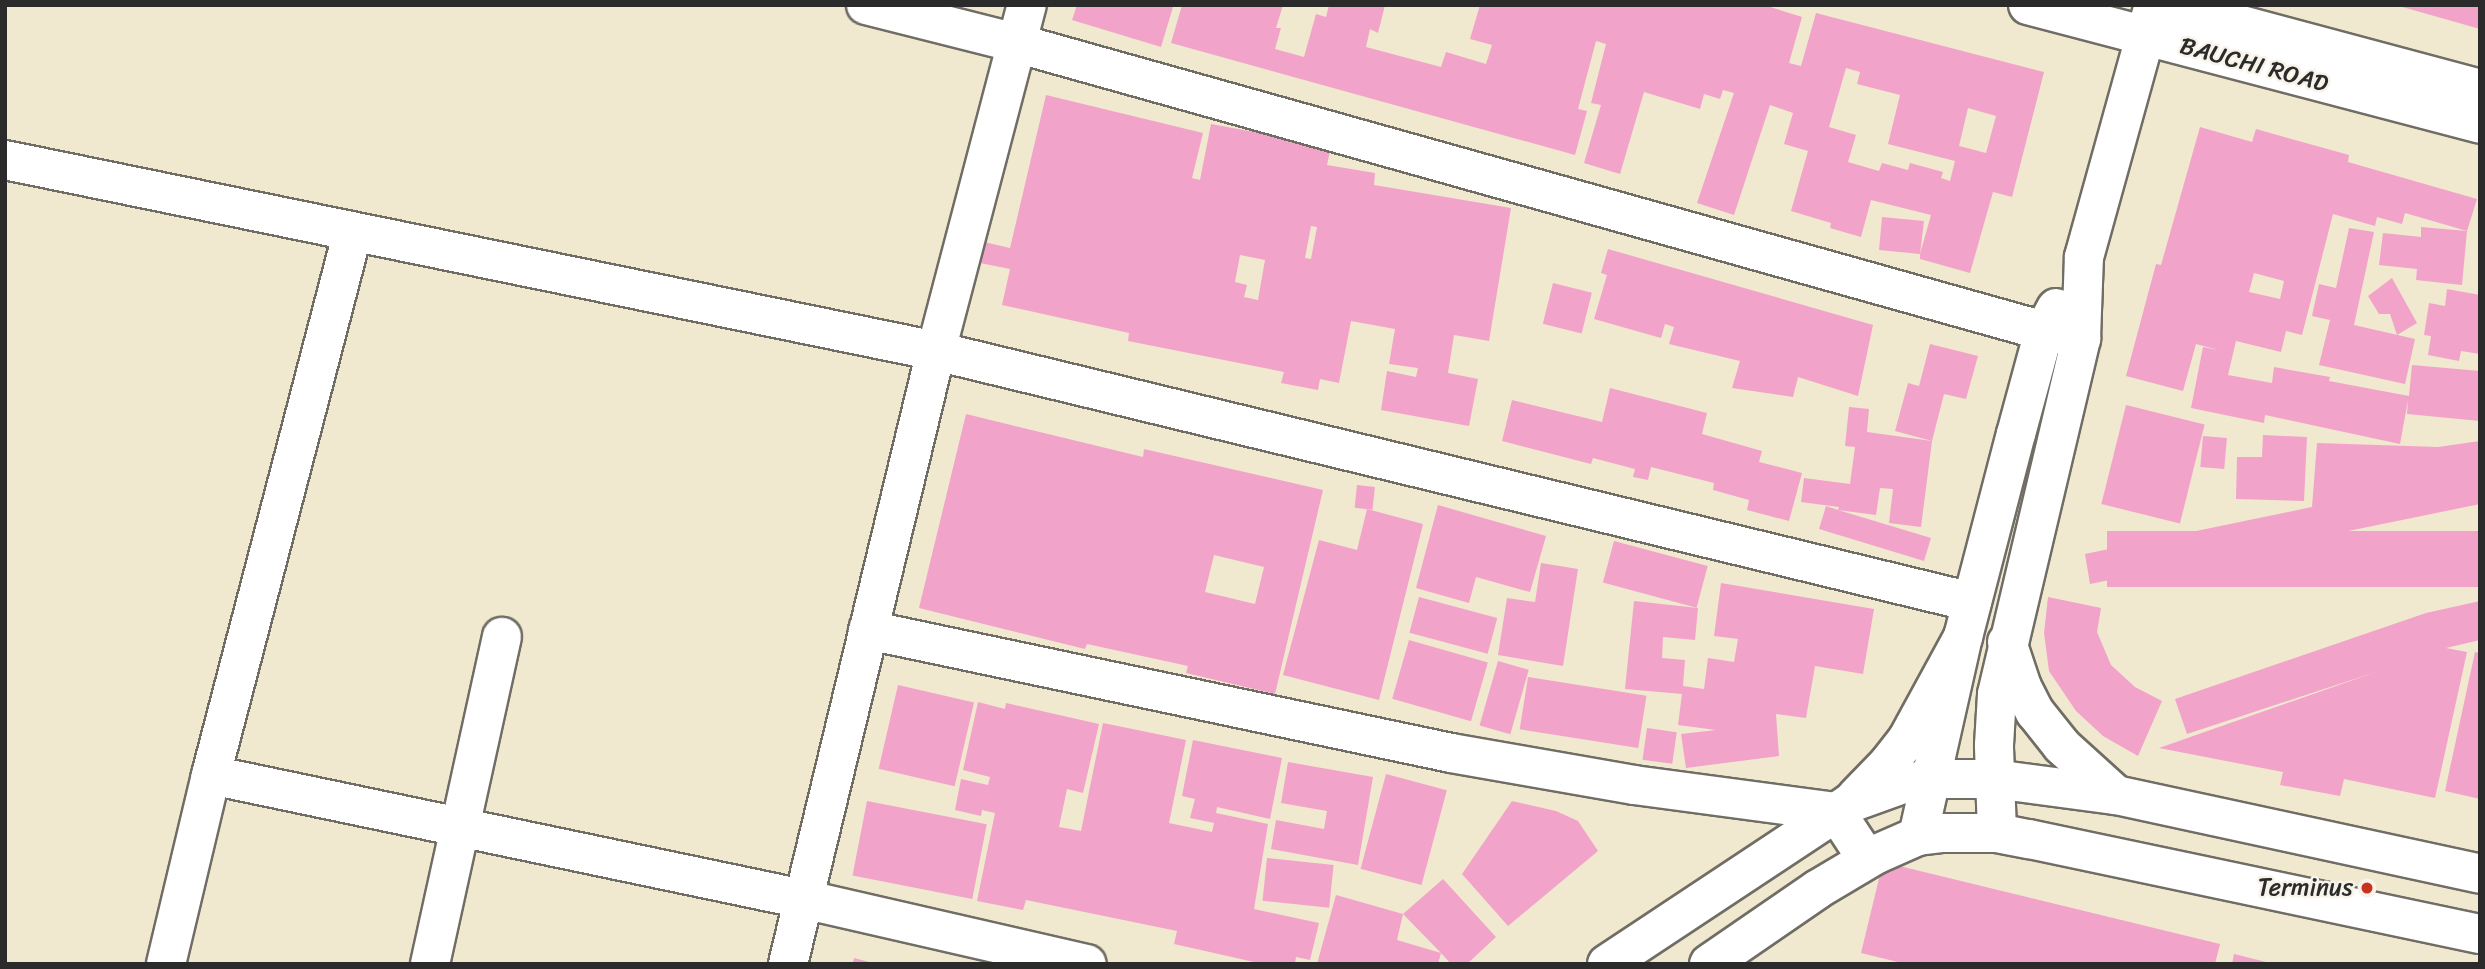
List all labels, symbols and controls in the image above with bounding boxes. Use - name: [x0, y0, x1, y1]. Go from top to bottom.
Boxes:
- street label: BAUCHI ROAD: [2177, 31, 2331, 99]
- place label: Terminus: [2258, 874, 2353, 902]
- marker: Terminus: [2359, 880, 2375, 896]

